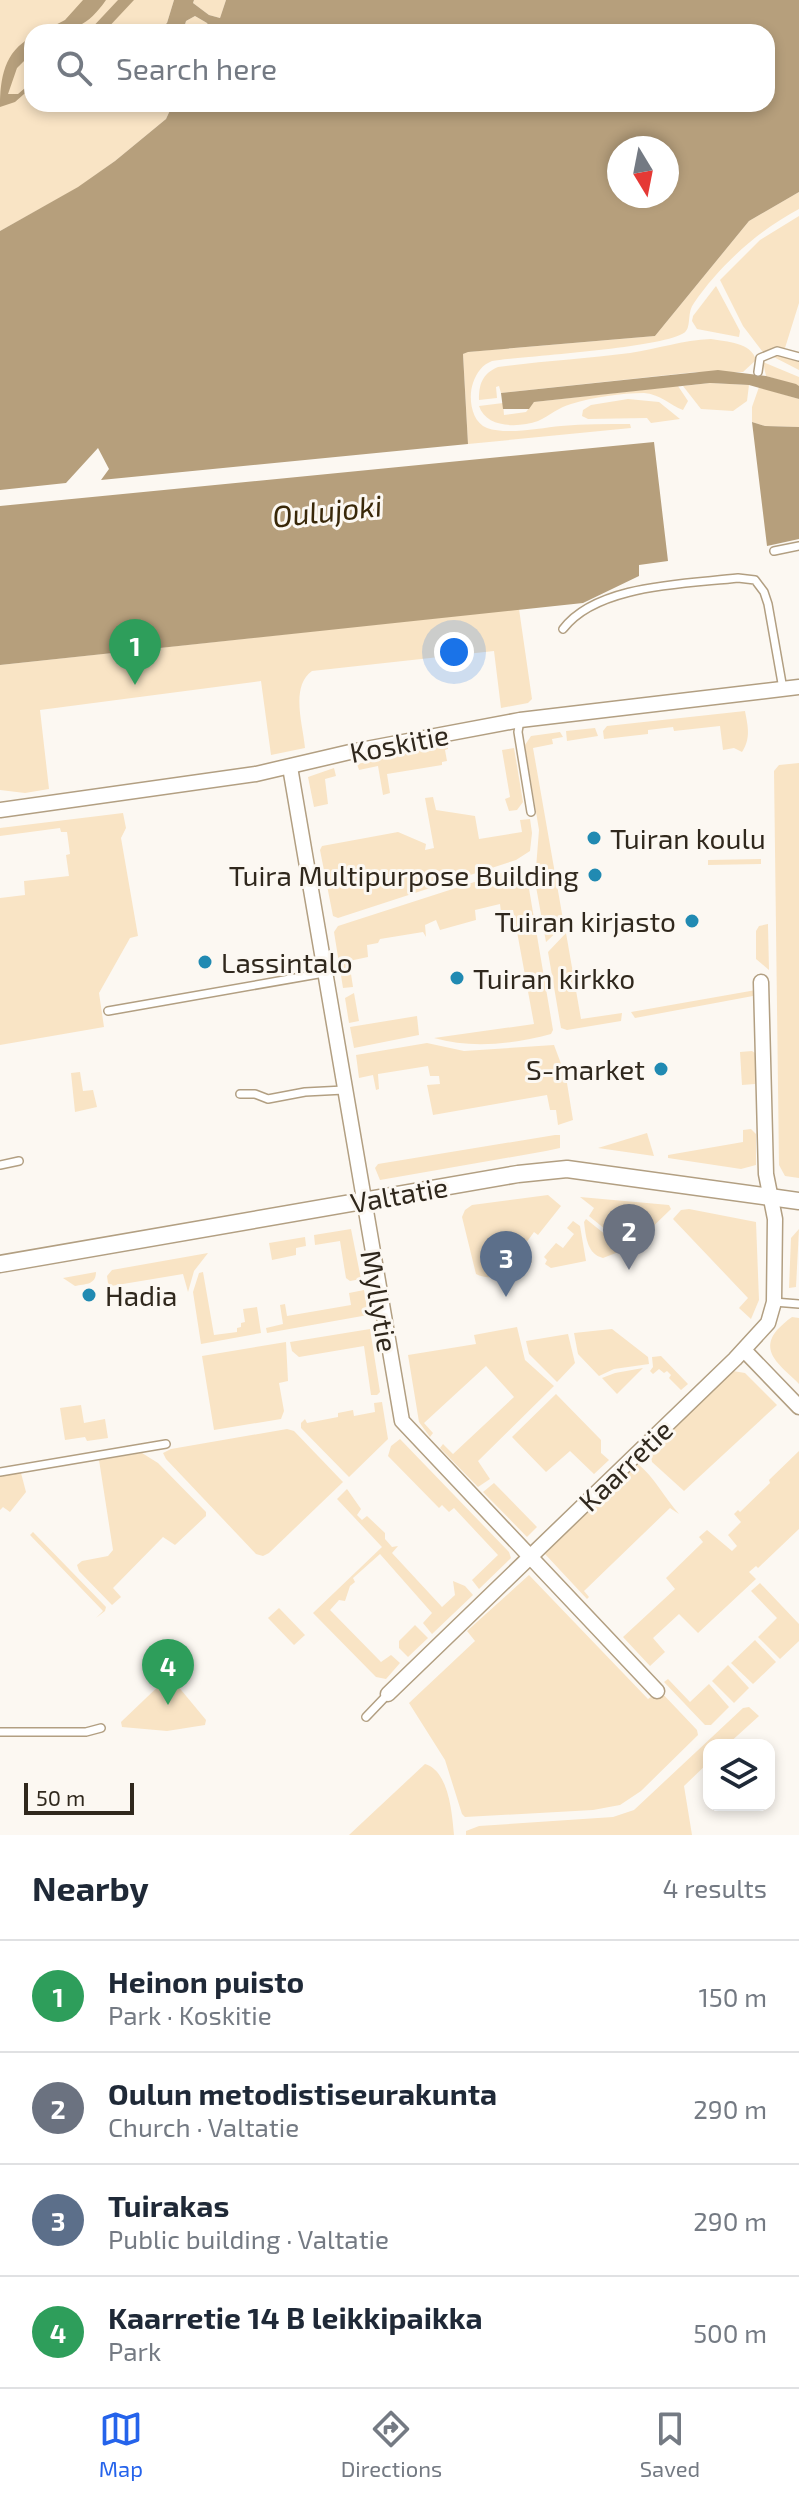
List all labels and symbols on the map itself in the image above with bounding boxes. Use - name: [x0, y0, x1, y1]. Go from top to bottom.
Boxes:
- north arrow: [607, 136, 679, 208]
- water label: Oulujoki: [270, 486, 384, 534]
- pin: 1: [109, 619, 161, 685]
- your location: [434, 632, 474, 672]
- street label: Koskitie: [347, 717, 451, 769]
- place label: Tuiran koulu: [610, 821, 766, 855]
- marker: Tuiran koulu: [585, 829, 603, 847]
- place label: Tuira Multipurpose Building: [229, 858, 579, 892]
- marker: Tuira Multipurpose Building: [586, 866, 604, 884]
- place label: Tuiran kirjasto: [495, 904, 676, 938]
- marker: Tuiran kirjasto: [683, 912, 701, 930]
- place label: Lassintalo: [221, 945, 353, 979]
- marker: Lassintalo: [196, 953, 214, 971]
- place label: Tuiran kirkko: [473, 961, 635, 995]
- marker: Tuiran kirkko: [448, 969, 466, 987]
- place label: S-market: [526, 1052, 645, 1086]
- marker: S-market: [652, 1060, 670, 1078]
- street label: Valtatie: [348, 1169, 450, 1219]
- pin: 2: [603, 1204, 655, 1270]
- pin: 3: [480, 1231, 532, 1297]
- street label: Myllytie: [354, 1247, 406, 1355]
- place label: Hadia: [105, 1278, 177, 1312]
- marker: Hadia: [80, 1286, 98, 1304]
- street label: Kaarretie: [571, 1412, 679, 1518]
- pin: 4: [142, 1639, 194, 1705]
- scale bar: [24, 1779, 134, 1815]

